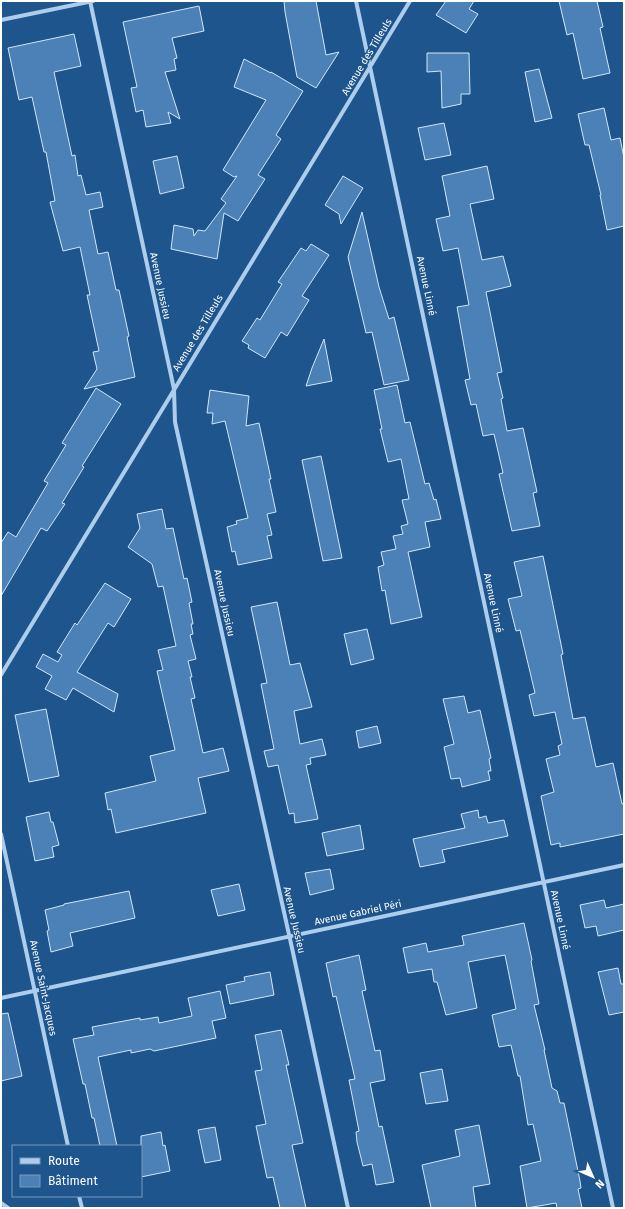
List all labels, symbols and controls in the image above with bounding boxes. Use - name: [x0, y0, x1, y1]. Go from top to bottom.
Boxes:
- street label: Avenue des Tilleuls: [339, 16, 395, 97]
- street label: Avenue Jussieu: [147, 251, 173, 321]
- street label: Avenue Linné: [414, 255, 438, 317]
- street label: Avenue des Tilleuls: [170, 292, 226, 373]
- street label: Avenue Jussieu: [211, 568, 237, 638]
- street label: Avenue Linné: [481, 572, 505, 634]
- street label: Avenue Jussieu: [281, 885, 307, 955]
- street label: Avenue Linné: [548, 889, 572, 951]
- street label: Avenue Gabriel Péri: [313, 898, 403, 928]
- street label: Avenue Saint-Jacques: [27, 939, 59, 1037]
- legend: [12, 1145, 142, 1197]
- text: Route: [48, 1154, 80, 1168]
- north arrow: [573, 1157, 613, 1197]
- text: Bâtiment: [48, 1174, 98, 1188]
- text: N: [593, 1177, 607, 1191]

